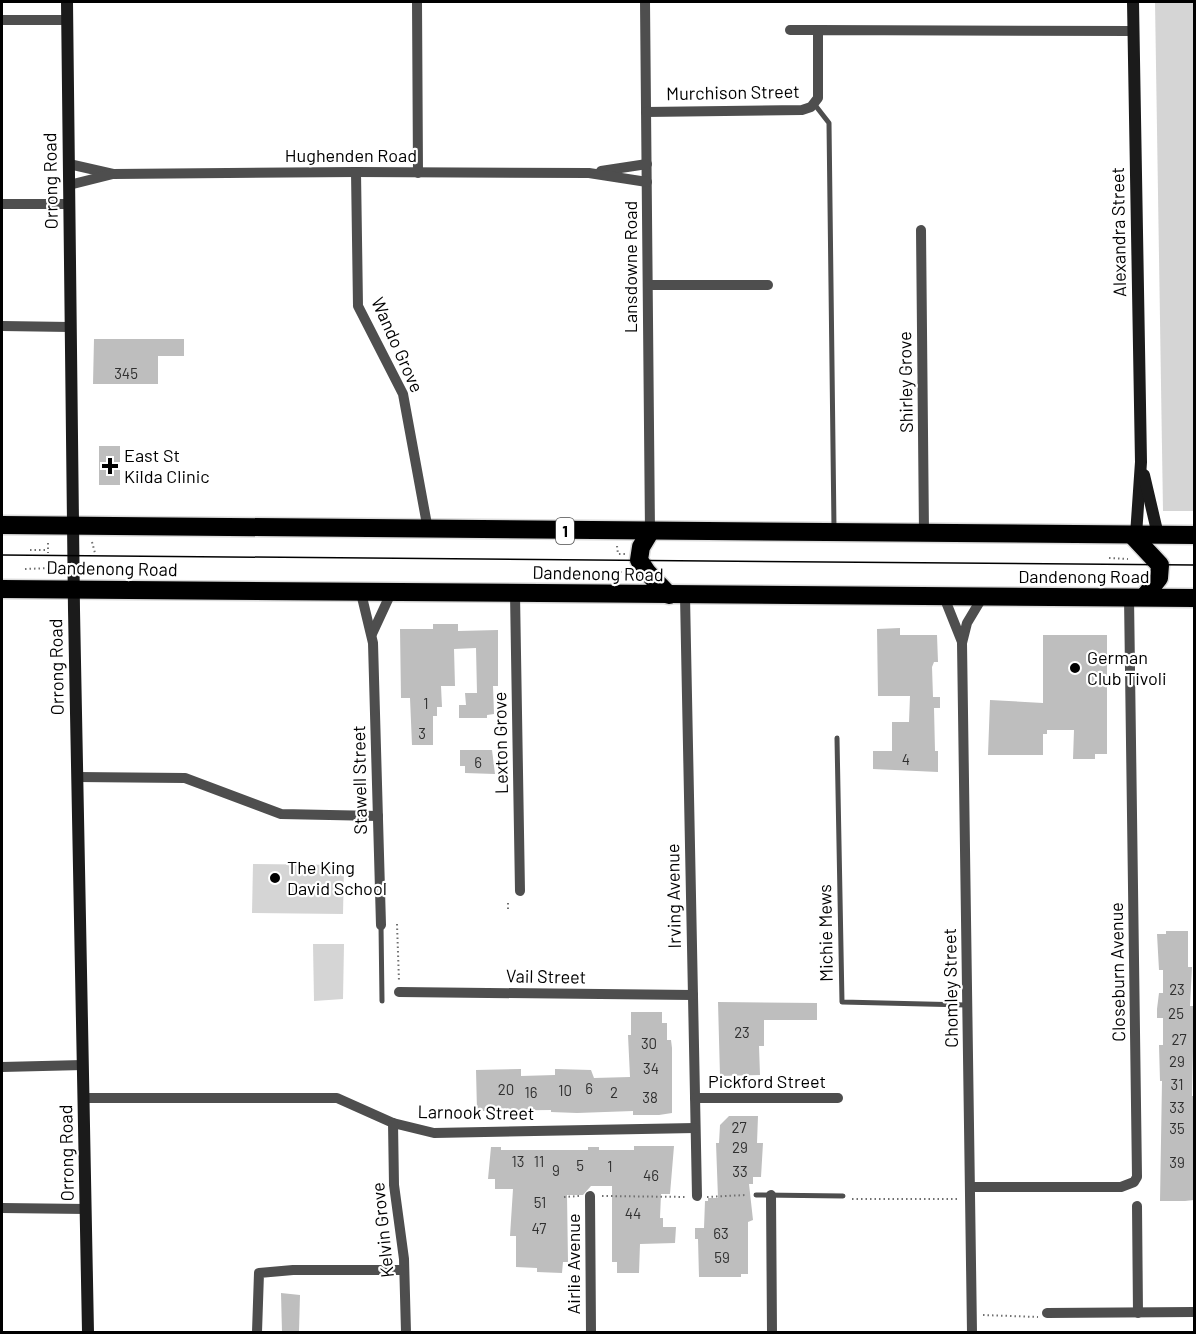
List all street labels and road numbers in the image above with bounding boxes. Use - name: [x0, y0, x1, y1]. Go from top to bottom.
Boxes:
- street label: Murchison Street: [666, 80, 800, 104]
- street label: Orrong Road: [38, 132, 62, 230]
- street label: Hughenden Road: [285, 144, 417, 166]
- street label: Alexandra Street: [1106, 167, 1130, 297]
- street label: Lansdowne Road: [619, 201, 641, 333]
- street label: Wando Grove: [367, 294, 429, 396]
- street label: Shirley Grove: [893, 331, 917, 433]
- road number: 1: [556, 518, 574, 544]
- street label: Dandenong Road: [46, 556, 178, 580]
- street label: Dandenong Road: [532, 561, 664, 585]
- street label: Dandenong Road: [1018, 565, 1150, 587]
- street label: Orrong Road: [44, 618, 68, 716]
- street label: Lexton Grove: [488, 692, 512, 794]
- street label: Stawell Street: [347, 725, 371, 835]
- street label: Irving Avenue: [661, 843, 685, 949]
- street label: Michie Mews: [813, 884, 837, 982]
- street label: Closeburn Avenue: [1105, 902, 1129, 1042]
- street label: Chomley Street: [938, 928, 962, 1048]
- street label: Vail Street: [506, 964, 586, 988]
- street label: Pickford Street: [708, 1070, 826, 1092]
- street label: Larnook Street: [417, 1100, 535, 1124]
- street label: Orrong Road: [54, 1104, 78, 1202]
- street label: Kelvin Grove: [366, 1181, 398, 1279]
- street label: Airlie Avenue: [562, 1213, 584, 1315]

